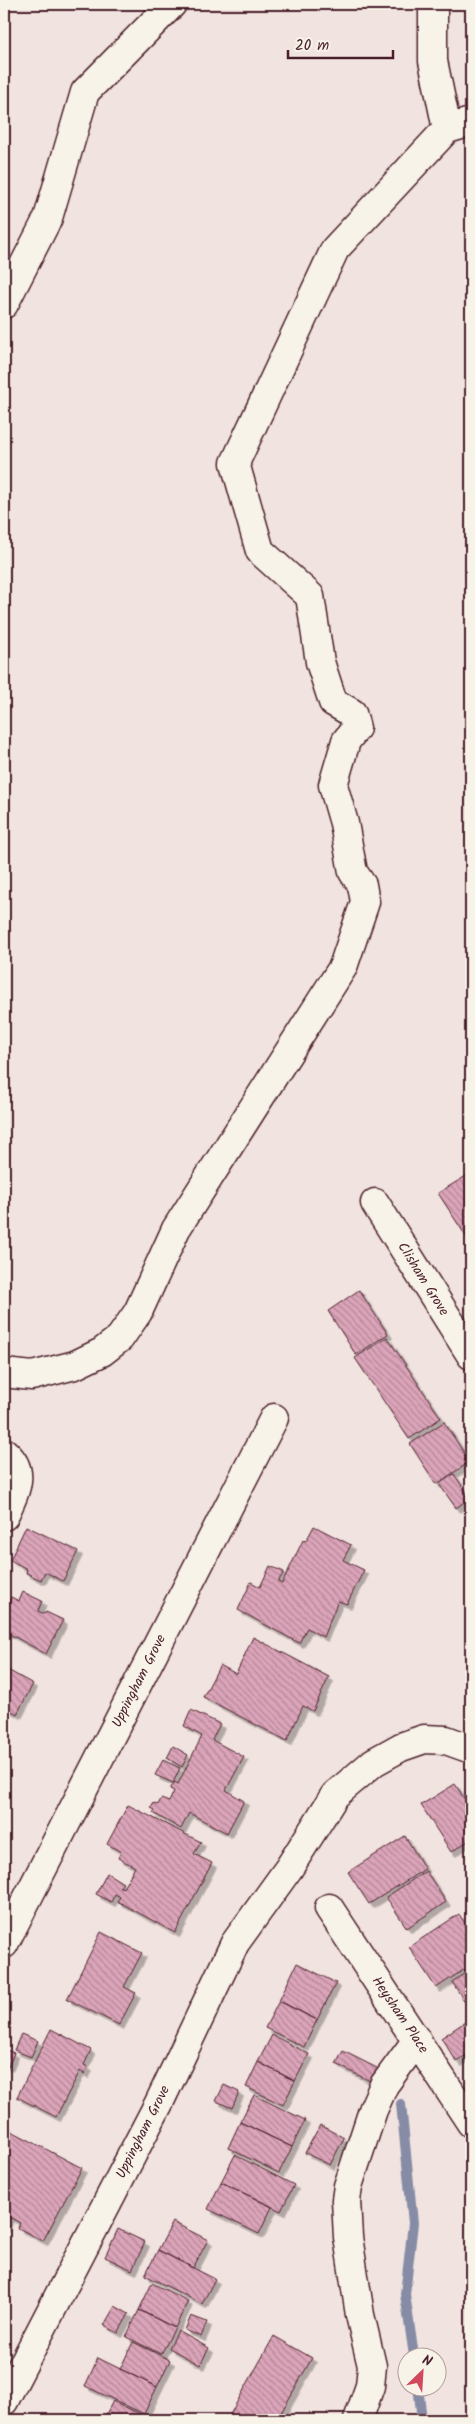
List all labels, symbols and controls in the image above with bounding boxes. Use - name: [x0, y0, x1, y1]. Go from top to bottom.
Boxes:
- scale bar: [288, 28, 392, 60]
- text: 20 m: [295, 34, 329, 58]
- street label: Clisham Grove: [391, 1238, 455, 1321]
- street label: Uppingham Grove: [106, 1630, 172, 1731]
- street label: Heysham Place: [366, 1972, 434, 2059]
- street label: Uppingham Grove: [110, 2081, 176, 2182]
- north arrow: [398, 2346, 448, 2396]
- text: N: [418, 2349, 436, 2373]

